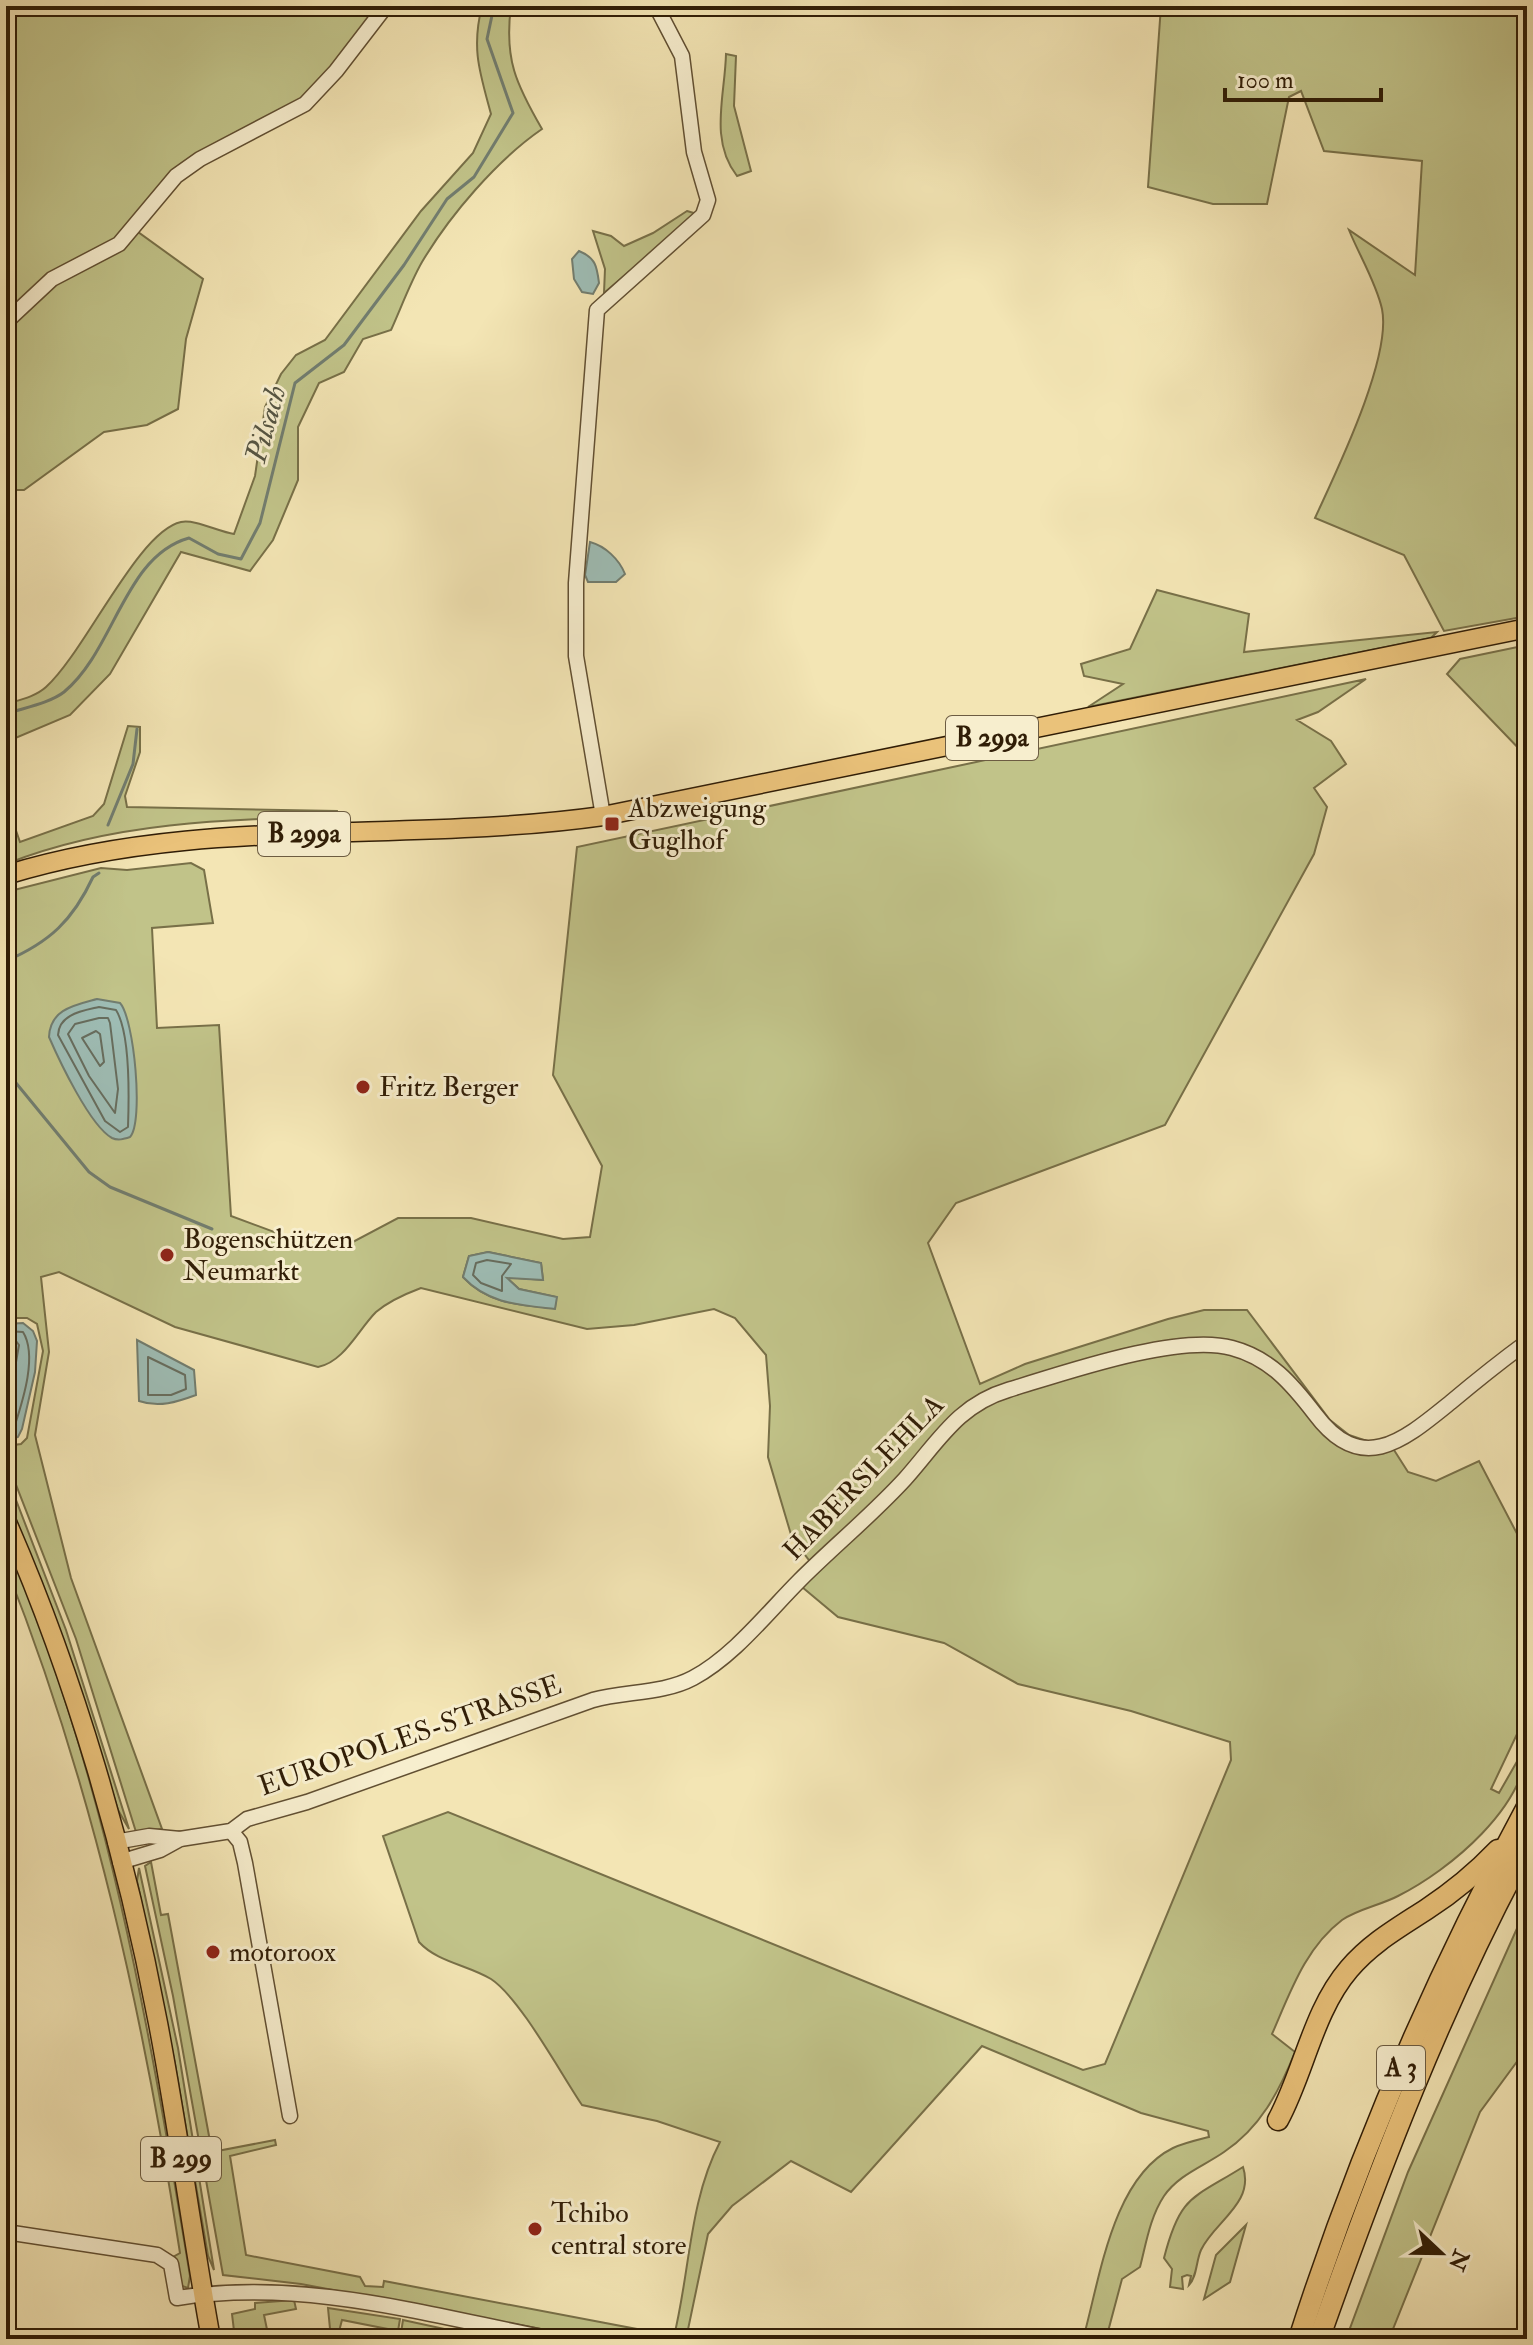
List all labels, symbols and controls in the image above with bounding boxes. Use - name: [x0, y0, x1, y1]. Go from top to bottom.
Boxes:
- scale bar: [1225, 52, 1381, 102]
- text: 100 m: [1237, 65, 1294, 96]
- water label: Pilsach: [237, 381, 295, 468]
- road number: B 299a: [946, 716, 1038, 760]
- place label: Abzweigung Guglhof: [627, 791, 767, 858]
- road number: B 299a: [258, 812, 350, 856]
- marker: Abzweigung Guglhof: [603, 815, 621, 833]
- place label: Fritz Berger: [379, 1070, 519, 1105]
- marker: Fritz Berger: [354, 1078, 372, 1096]
- place label: Bogenschützen Neumarkt: [183, 1222, 353, 1289]
- marker: Bogenschützen Neumarkt: [158, 1246, 176, 1264]
- street label: HABERSLEHLA: [776, 1388, 952, 1568]
- street label: EUROPOLES-STRASSE: [254, 1668, 566, 1804]
- place label: motoroox: [229, 1935, 337, 1970]
- marker: motoroox: [204, 1943, 222, 1961]
- road number: A 3: [1377, 2046, 1425, 2090]
- road number: B 299: [141, 2137, 221, 2181]
- place label: Tchibo central store: [551, 2196, 687, 2263]
- north arrow: [1401, 2213, 1481, 2293]
- marker: Tchibo central store: [526, 2220, 544, 2238]
- text: N: [1442, 2245, 1476, 2275]

